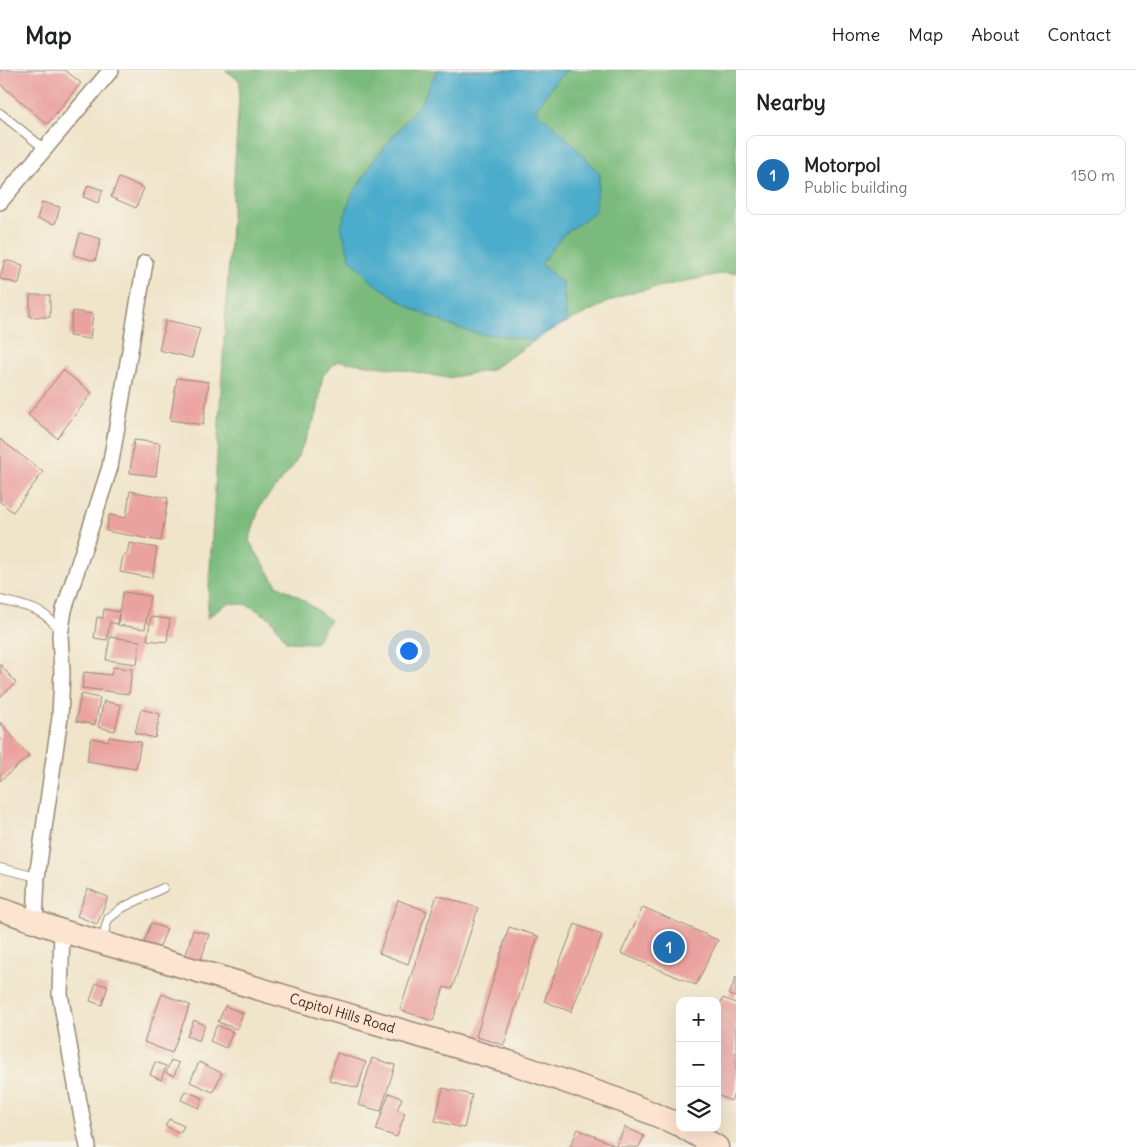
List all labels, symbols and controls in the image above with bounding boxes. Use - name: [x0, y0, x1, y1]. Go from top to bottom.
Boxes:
- text: Map: [25, 20, 72, 50]
- text: Home: [832, 23, 880, 46]
- text: Map: [908, 23, 943, 46]
- text: About: [971, 23, 1019, 46]
- text: Contact: [1047, 23, 1111, 46]
- text: Nearby: [756, 89, 826, 116]
- text: Motorpol: [804, 153, 880, 177]
- text: 1: [770, 165, 776, 185]
- text: 150 m: [1071, 165, 1115, 185]
- text: Public building: [804, 177, 907, 197]
- your location: [396, 638, 422, 664]
- pin: 1: [653, 928, 685, 966]
- street label: Capitol Hills Road: [287, 989, 397, 1037]
- map controls: [676, 997, 721, 1132]
- button: +: [676, 997, 721, 1042]
- button: −: [676, 1042, 721, 1087]
- button: layers: [676, 1087, 721, 1132]

